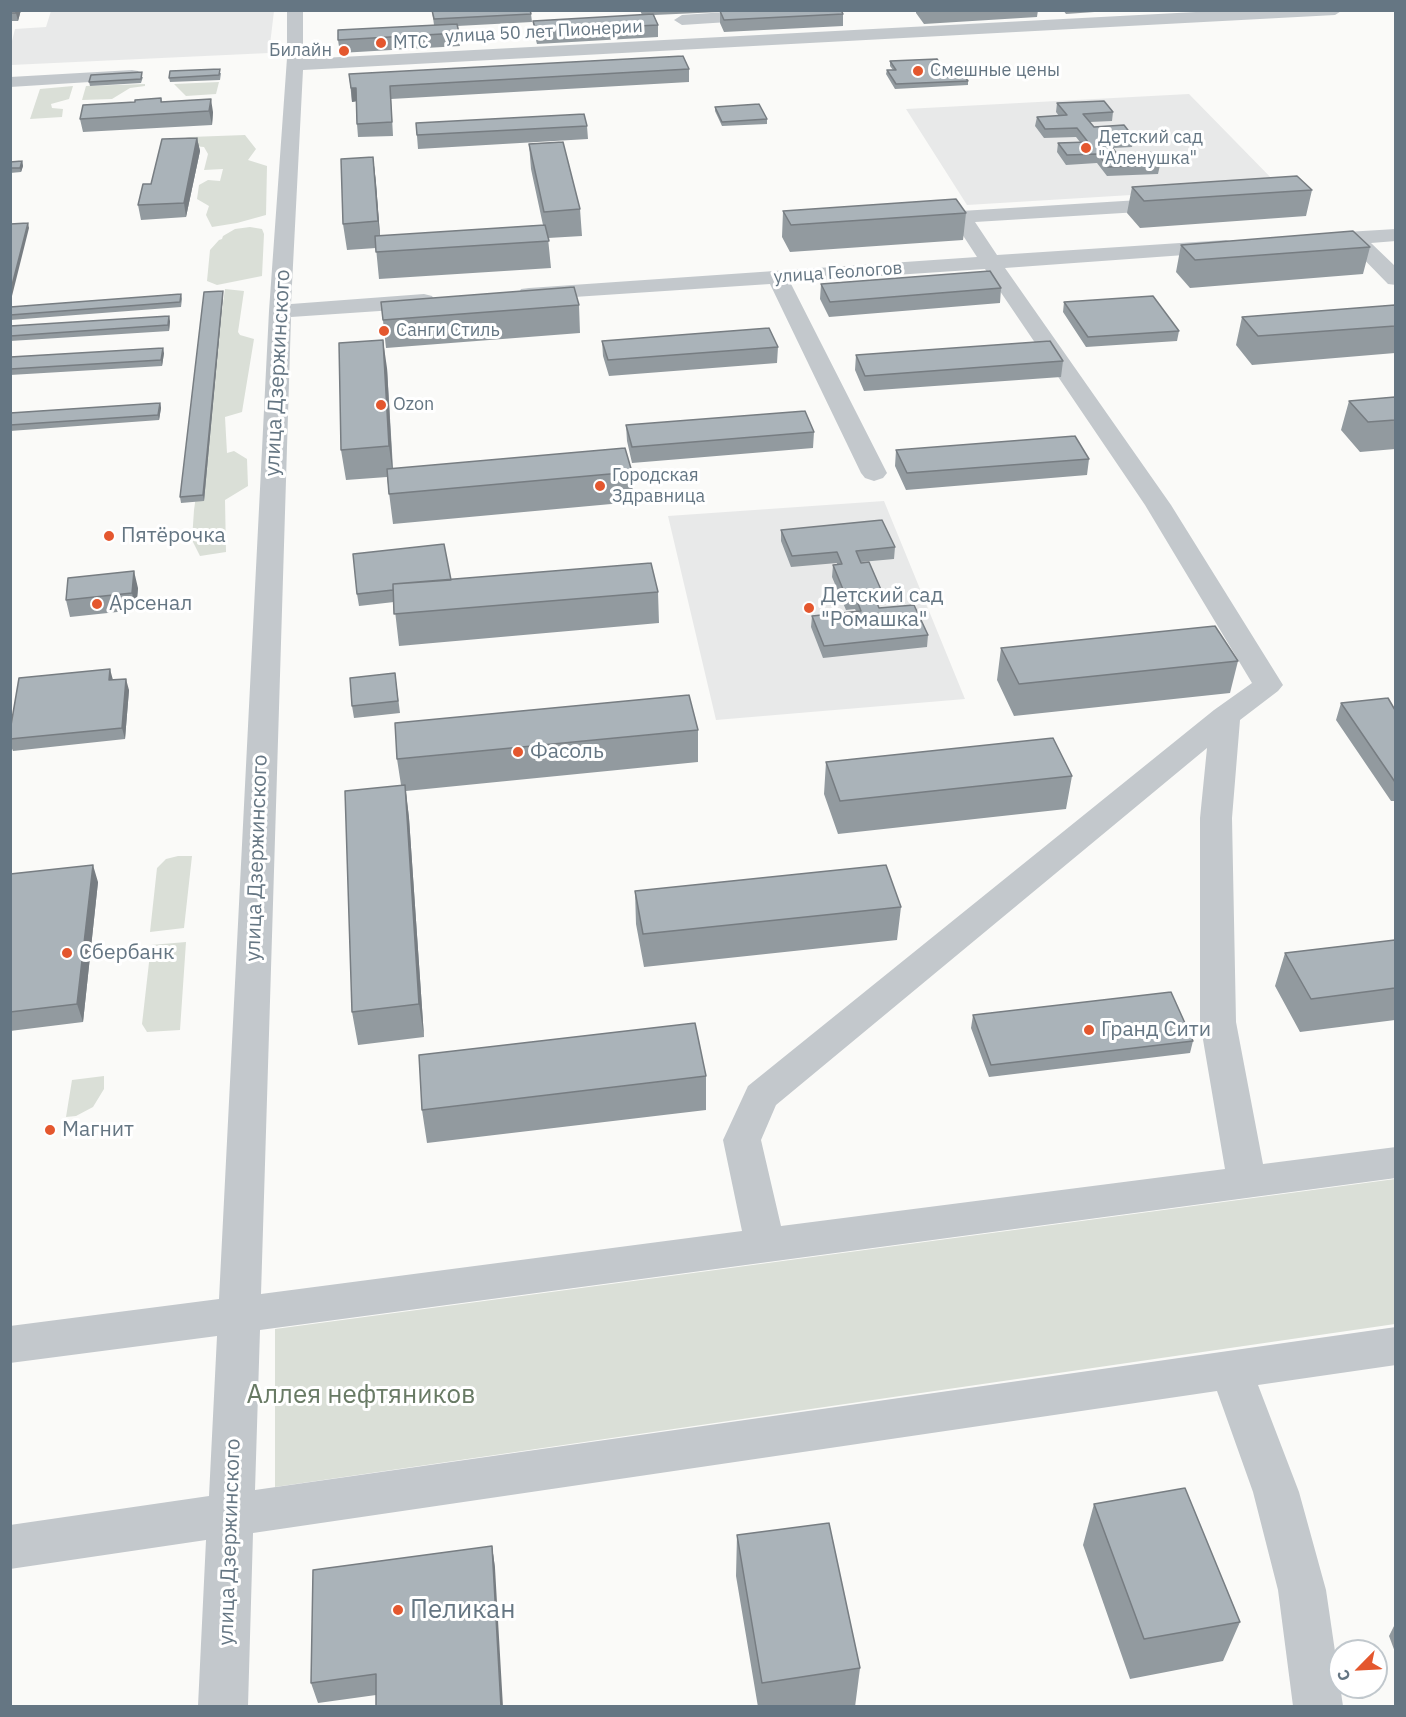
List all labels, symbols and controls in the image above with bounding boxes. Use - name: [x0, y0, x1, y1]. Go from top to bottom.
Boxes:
- street label: улица 50 лет Пионерии: [445, 16, 643, 48]
- place label: МТС: [393, 32, 429, 54]
- marker: МТС: [374, 36, 388, 50]
- place label: Билайн: [269, 40, 332, 62]
- marker: Билайн: [337, 44, 351, 58]
- place label: Смешные цены: [930, 60, 1060, 82]
- marker: Смешные цены: [911, 64, 925, 78]
- place label: Детский сад "Аленушка": [1098, 127, 1203, 170]
- marker: Детский сад "Аленушка": [1079, 141, 1093, 155]
- street label: улица Геологов: [773, 258, 903, 288]
- street label: улица Дзержинского: [260, 269, 296, 477]
- place label: Санги Стиль: [396, 320, 500, 342]
- marker: Санги Стиль: [377, 324, 391, 338]
- place label: Ozon: [393, 394, 434, 416]
- marker: Ozon: [374, 398, 388, 412]
- place label: Городская Здравница: [612, 465, 705, 508]
- marker: Городская Здравница: [593, 479, 607, 493]
- place label: Пятёрочка: [121, 523, 226, 549]
- marker: Пятёрочка: [102, 529, 116, 543]
- place label: Детский сад "Ромашка": [821, 583, 944, 633]
- place label: Арсенал: [109, 591, 192, 617]
- marker: Арсенал: [90, 597, 104, 611]
- marker: Детский сад "Ромашка": [802, 601, 816, 615]
- place label: Фасоль: [530, 739, 604, 765]
- marker: Фасоль: [511, 745, 525, 759]
- street label: улица Дзержинского: [241, 754, 273, 962]
- place label: Сбербанк: [79, 940, 175, 966]
- marker: Сбербанк: [60, 946, 74, 960]
- place label: Гранд Сити: [1101, 1017, 1211, 1043]
- marker: Гранд Сити: [1082, 1023, 1096, 1037]
- place label: Магнит: [62, 1117, 134, 1143]
- marker: Магнит: [43, 1123, 57, 1137]
- park label: Аллея нефтяников: [247, 1379, 475, 1411]
- street label: улица Дзержинского: [214, 1438, 246, 1646]
- place label: Пеликан: [410, 1594, 515, 1626]
- marker: Пеликан: [391, 1603, 405, 1617]
- north arrow: [1328, 1639, 1388, 1699]
- text: С: [1332, 1667, 1355, 1684]

